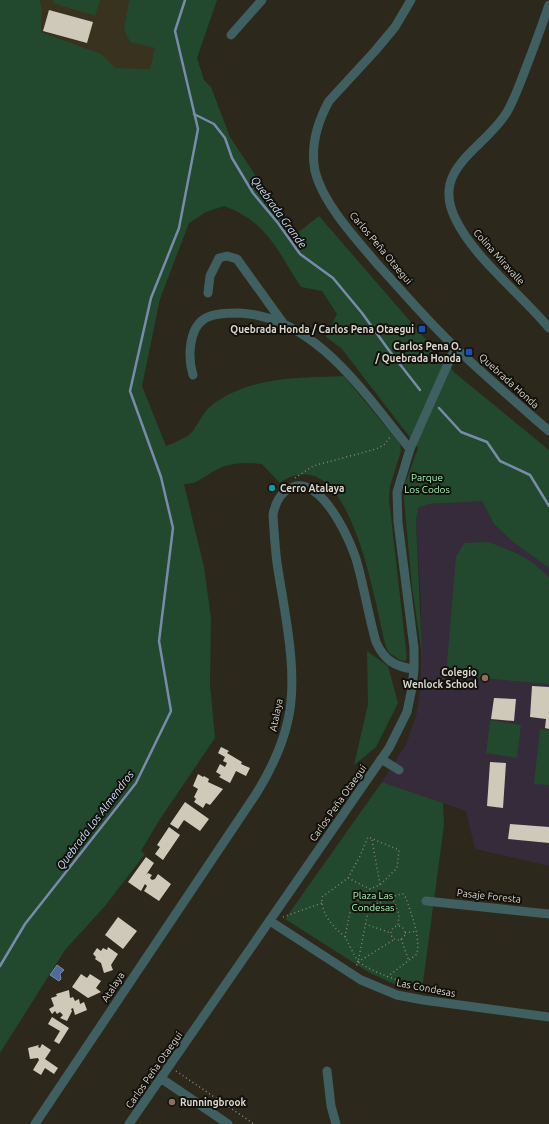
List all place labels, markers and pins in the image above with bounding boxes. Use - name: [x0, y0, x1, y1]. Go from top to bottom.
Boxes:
- place label: Quebrada Honda / Carlos Pena Otaegui: [230, 324, 414, 335]
- marker: Quebrada Honda / Carlos Pena Otaegui: [417, 324, 427, 334]
- place label: Carlos Pena O. / Quebrada Honda: [374, 341, 462, 364]
- marker: Carlos Pena O. / Quebrada Honda: [464, 347, 474, 357]
- marker: Cerro Atalaya: [267, 483, 277, 493]
- place label: Cerro Atalaya: [280, 483, 344, 494]
- place label: Colegio Wenlock School: [403, 667, 477, 690]
- marker: Colegio Wenlock School: [480, 673, 490, 683]
- marker: Runningbrook: [167, 1097, 177, 1107]
- place label: Runningbrook: [180, 1097, 247, 1108]

